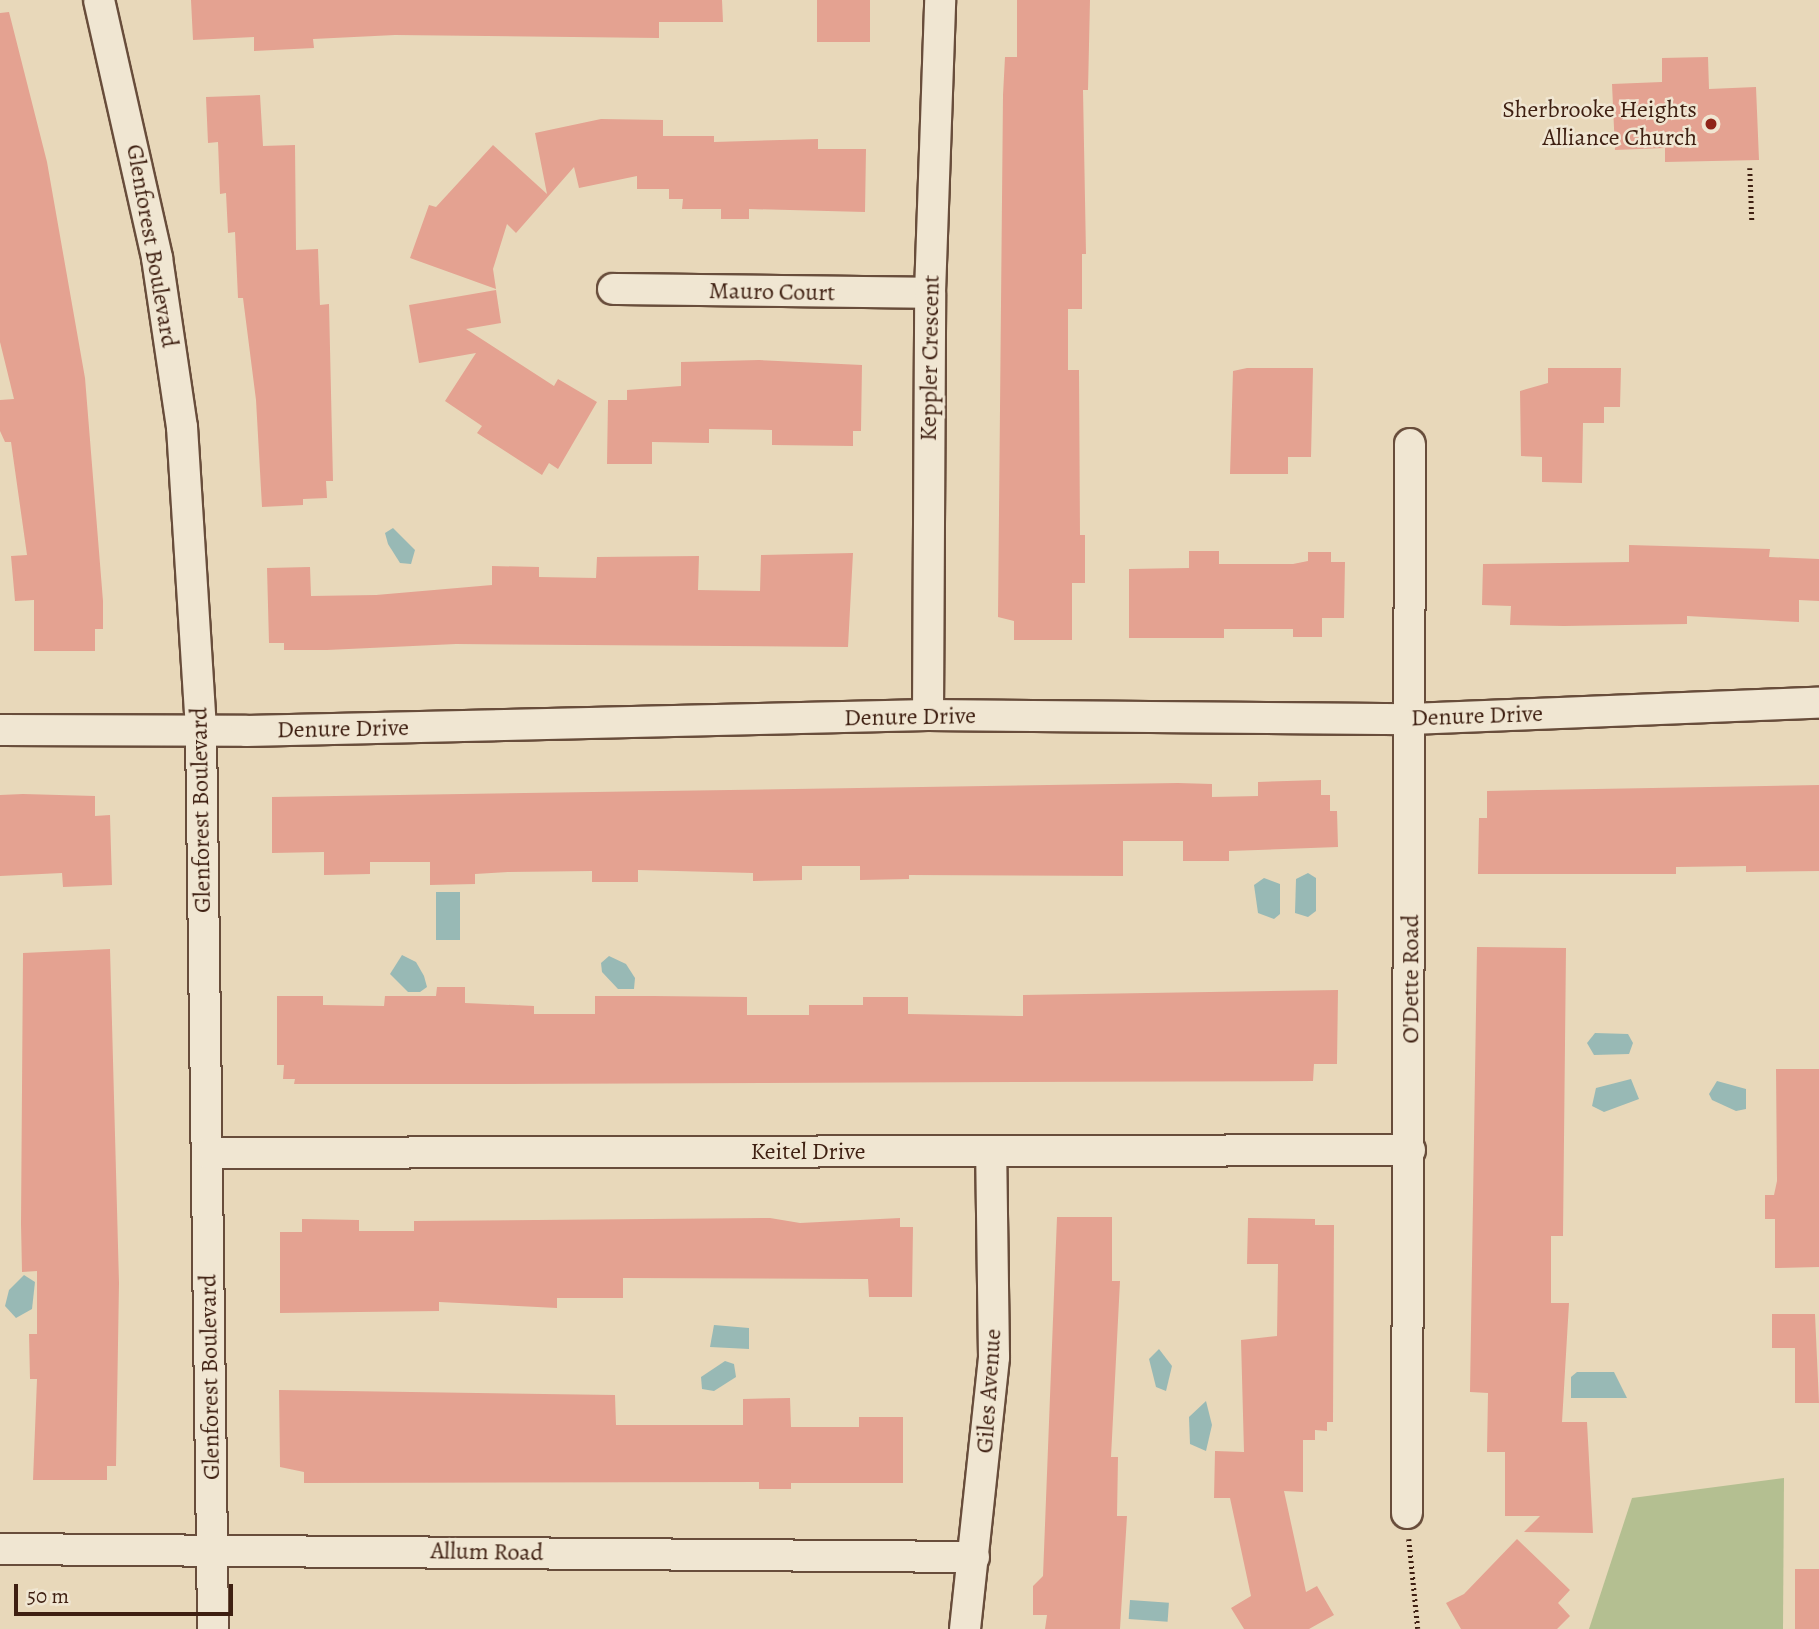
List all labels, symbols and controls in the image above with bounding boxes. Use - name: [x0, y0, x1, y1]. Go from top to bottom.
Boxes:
- place label: Sherbrooke Heights Alliance Church: [1502, 96, 1697, 152]
- marker: Sherbrooke Heights Alliance Church: [1703, 116, 1719, 132]
- street label: Glenforest Boulevard: [120, 142, 184, 350]
- street label: Keppler Crescent: [914, 274, 946, 442]
- street label: Mauro Court: [709, 276, 835, 308]
- street label: Denure Drive: [1410, 699, 1544, 733]
- street label: Denure Drive: [844, 701, 976, 733]
- street label: Glenforest Boulevard: [185, 707, 217, 913]
- street label: Denure Drive: [277, 713, 409, 745]
- street label: O'Dette Road: [1397, 914, 1425, 1044]
- street label: Keitel Drive: [750, 1138, 866, 1166]
- street label: Glenforest Boulevard: [194, 1274, 226, 1480]
- street label: Giles Avenue: [970, 1328, 1008, 1454]
- street label: Allum Road: [430, 1537, 544, 1567]
- scale bar: [18, 1570, 236, 1614]
- text: 50 m: [27, 1582, 69, 1610]

